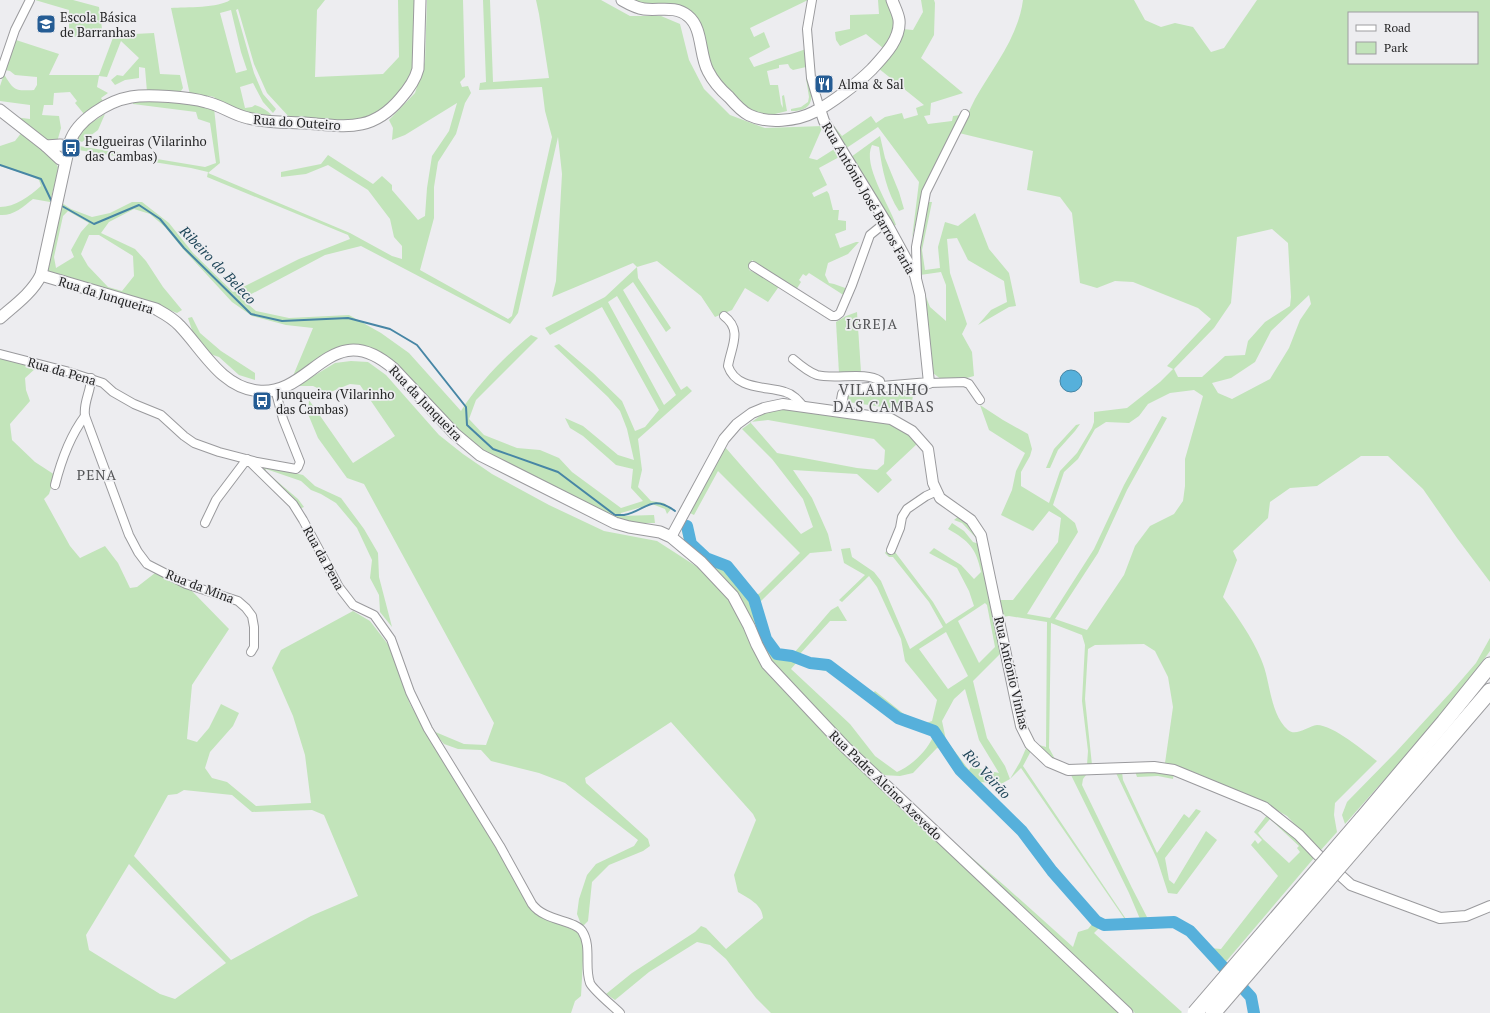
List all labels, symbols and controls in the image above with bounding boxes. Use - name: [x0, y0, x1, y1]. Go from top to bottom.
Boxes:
- place label: Escola Básica de Barranhas: [60, 8, 137, 41]
- legend: [1348, 12, 1478, 64]
- school or university icon: Escola Básica de Barranhas: [35, 13, 57, 35]
- text: Road: [1384, 20, 1411, 35]
- text: Park: [1384, 40, 1409, 55]
- restaurant icon: Alma & Sal: [813, 73, 835, 95]
- place label: Alma & Sal: [838, 75, 904, 93]
- street label: Rua do Outeiro: [253, 110, 341, 134]
- street label: Rua António José Barros Faria: [818, 119, 920, 278]
- place label: Felgueiras (Vilarinho das Cambas): [85, 132, 207, 165]
- bus stop icon: Felgueiras (Vilarinho das Cambas): [60, 137, 82, 159]
- water label: Ribeiro do Beleco: [175, 221, 261, 308]
- street label: Rua da Junqueira: [56, 272, 156, 318]
- district label: IGREJA: [846, 314, 898, 333]
- street label: Rua da Pena: [26, 353, 99, 389]
- street label: Rua da Junqueira: [385, 361, 467, 445]
- district label: VILARINHO DAS CAMBAS: [833, 379, 935, 416]
- place label: Junqueira (Vilarinho das Cambas): [276, 385, 395, 418]
- bus stop icon: Junqueira (Vilarinho das Cambas): [251, 390, 273, 412]
- district label: PENA: [77, 465, 117, 484]
- street label: Rua da Pena: [299, 523, 349, 594]
- street label: Rua da Mina: [163, 565, 237, 607]
- street label: Rua António Vinhas: [990, 615, 1034, 731]
- street label: Rua Padre Alcino Azevedo: [826, 726, 946, 844]
- water label: Rio Veirão: [959, 744, 1015, 803]

